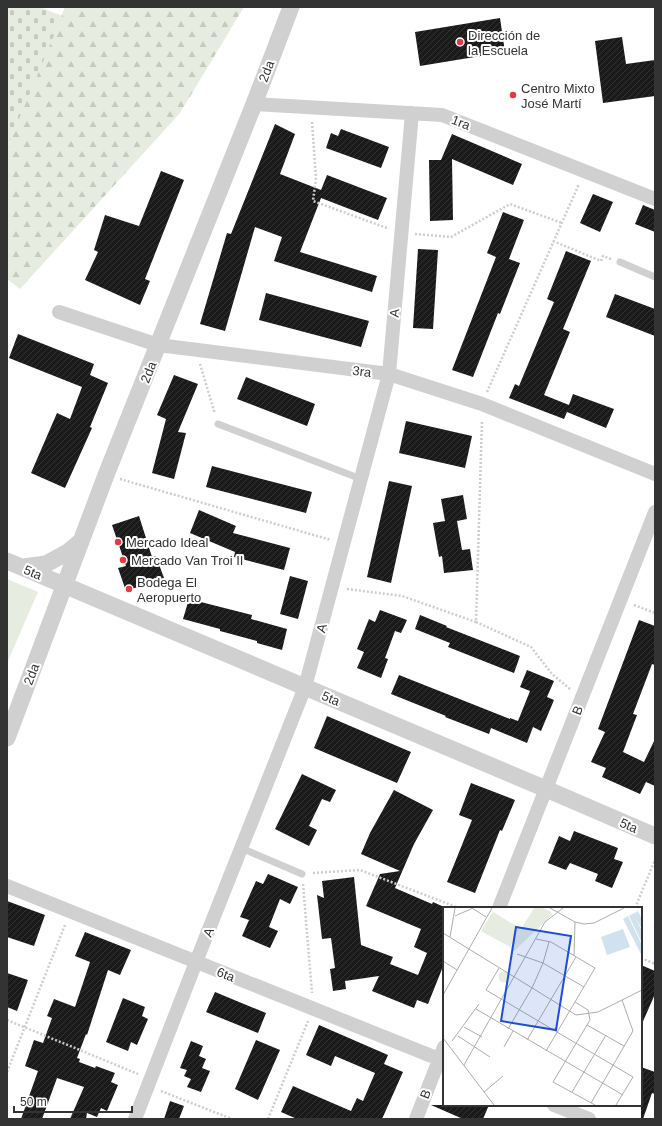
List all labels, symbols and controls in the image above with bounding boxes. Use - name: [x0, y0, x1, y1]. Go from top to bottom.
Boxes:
- place label: Dirección de la Escuela: [468, 28, 540, 58]
- marker: Dirección de la Escuela: [455, 37, 465, 47]
- street label: 2da: [256, 58, 278, 84]
- place label: Centro Mixto José Martí: [521, 81, 595, 111]
- marker: Centro Mixto José Martí: [508, 90, 518, 100]
- street label: 1ra: [449, 112, 473, 133]
- street label: A: [387, 308, 402, 318]
- street label: 2da: [137, 359, 160, 385]
- street label: 3ra: [352, 363, 373, 380]
- place label: Mercado Ideal: [126, 535, 208, 550]
- marker: Mercado Ideal: [113, 537, 123, 547]
- place label: Mercado Van Troi II: [131, 553, 243, 568]
- marker: Mercado Van Troi II: [118, 555, 128, 565]
- street label: 5ta: [22, 562, 45, 583]
- place label: Bodega El Aeropuerto: [137, 575, 201, 605]
- marker: Bodega El Aeropuerto: [124, 584, 134, 594]
- street label: A: [313, 622, 330, 634]
- street label: 2da: [21, 661, 43, 687]
- street label: 5ta: [320, 688, 343, 709]
- street label: B: [569, 703, 586, 717]
- street label: 5ta: [617, 815, 641, 836]
- inset map: [443, 907, 642, 1106]
- street label: A: [200, 925, 217, 939]
- street label: 6ta: [215, 964, 238, 985]
- street label: B: [417, 1087, 434, 1101]
- scale bar: [14, 1088, 132, 1114]
- text: 50 m: [20, 1095, 47, 1109]

